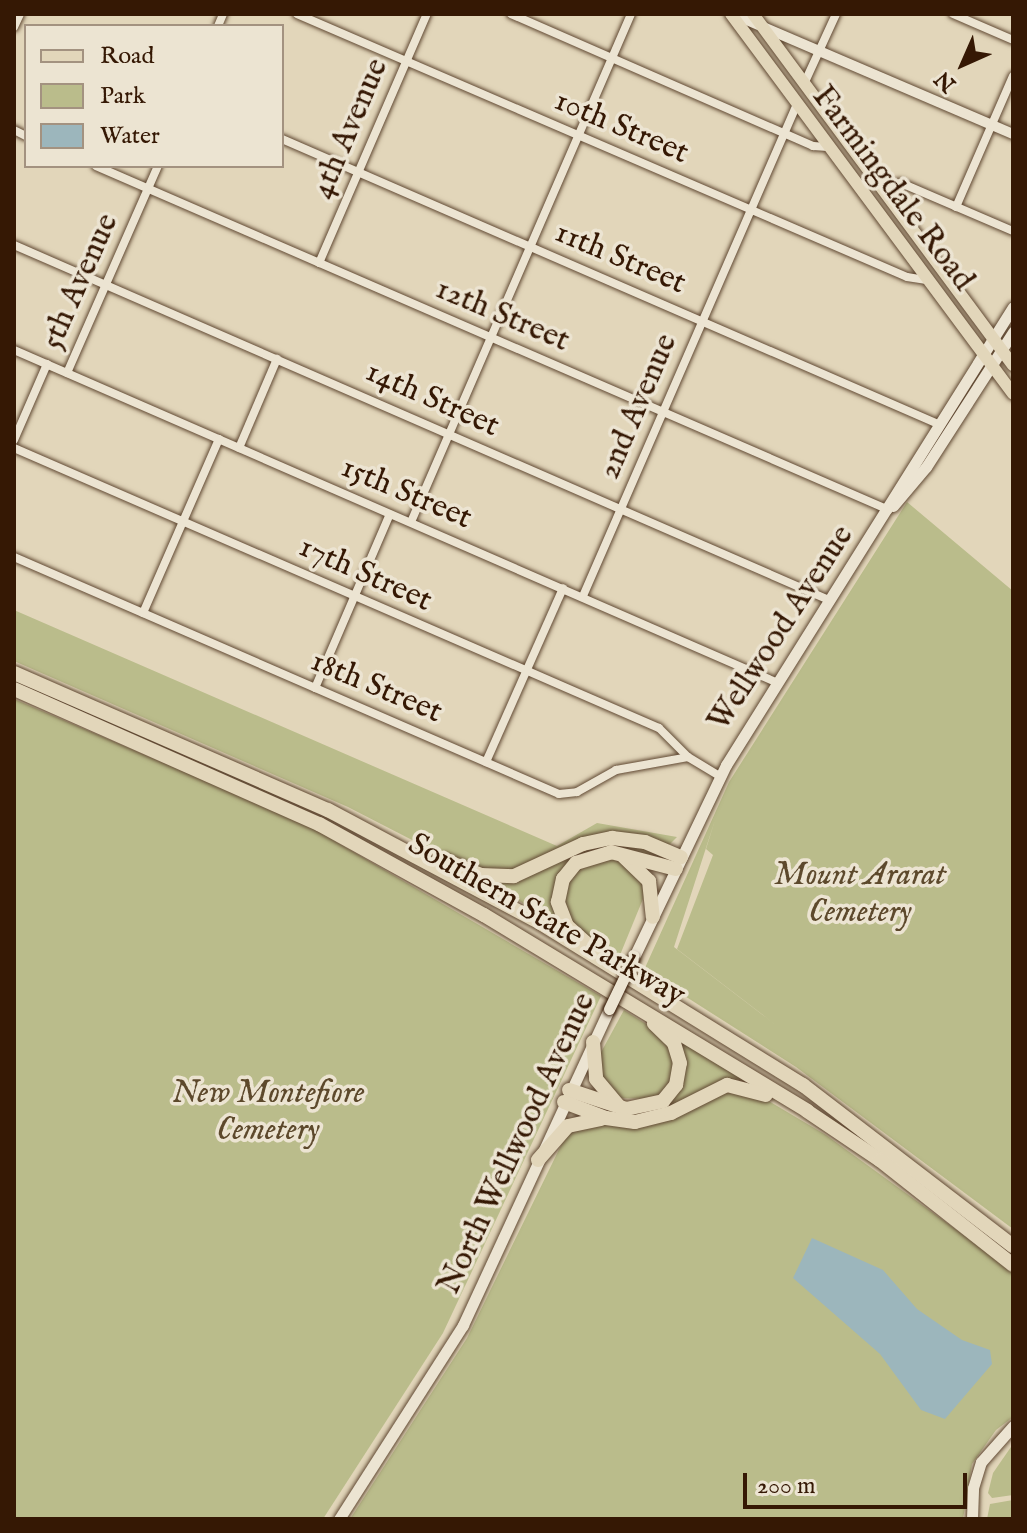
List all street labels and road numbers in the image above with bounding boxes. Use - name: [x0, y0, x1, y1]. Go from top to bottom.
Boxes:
- street label: 4th Avenue: [304, 53, 398, 205]
- street label: Farmingdale Road: [803, 79, 981, 299]
- street label: 10th Street: [548, 83, 694, 173]
- street label: 5th Avenue: [34, 208, 128, 356]
- street label: 11th Street: [549, 214, 691, 304]
- street label: 12th Street: [429, 271, 575, 361]
- street label: 2nd Avenue: [591, 329, 687, 485]
- street label: 14th Street: [359, 354, 505, 446]
- street label: 15th Street: [335, 449, 477, 539]
- street label: Wellwood Avenue: [701, 519, 863, 739]
- street label: 17th Street: [293, 529, 437, 621]
- street label: 18th Street: [305, 643, 447, 733]
- street label: Southern State Parkway: [401, 826, 691, 1016]
- street label: North Wellwood Avenue: [431, 987, 605, 1301]

